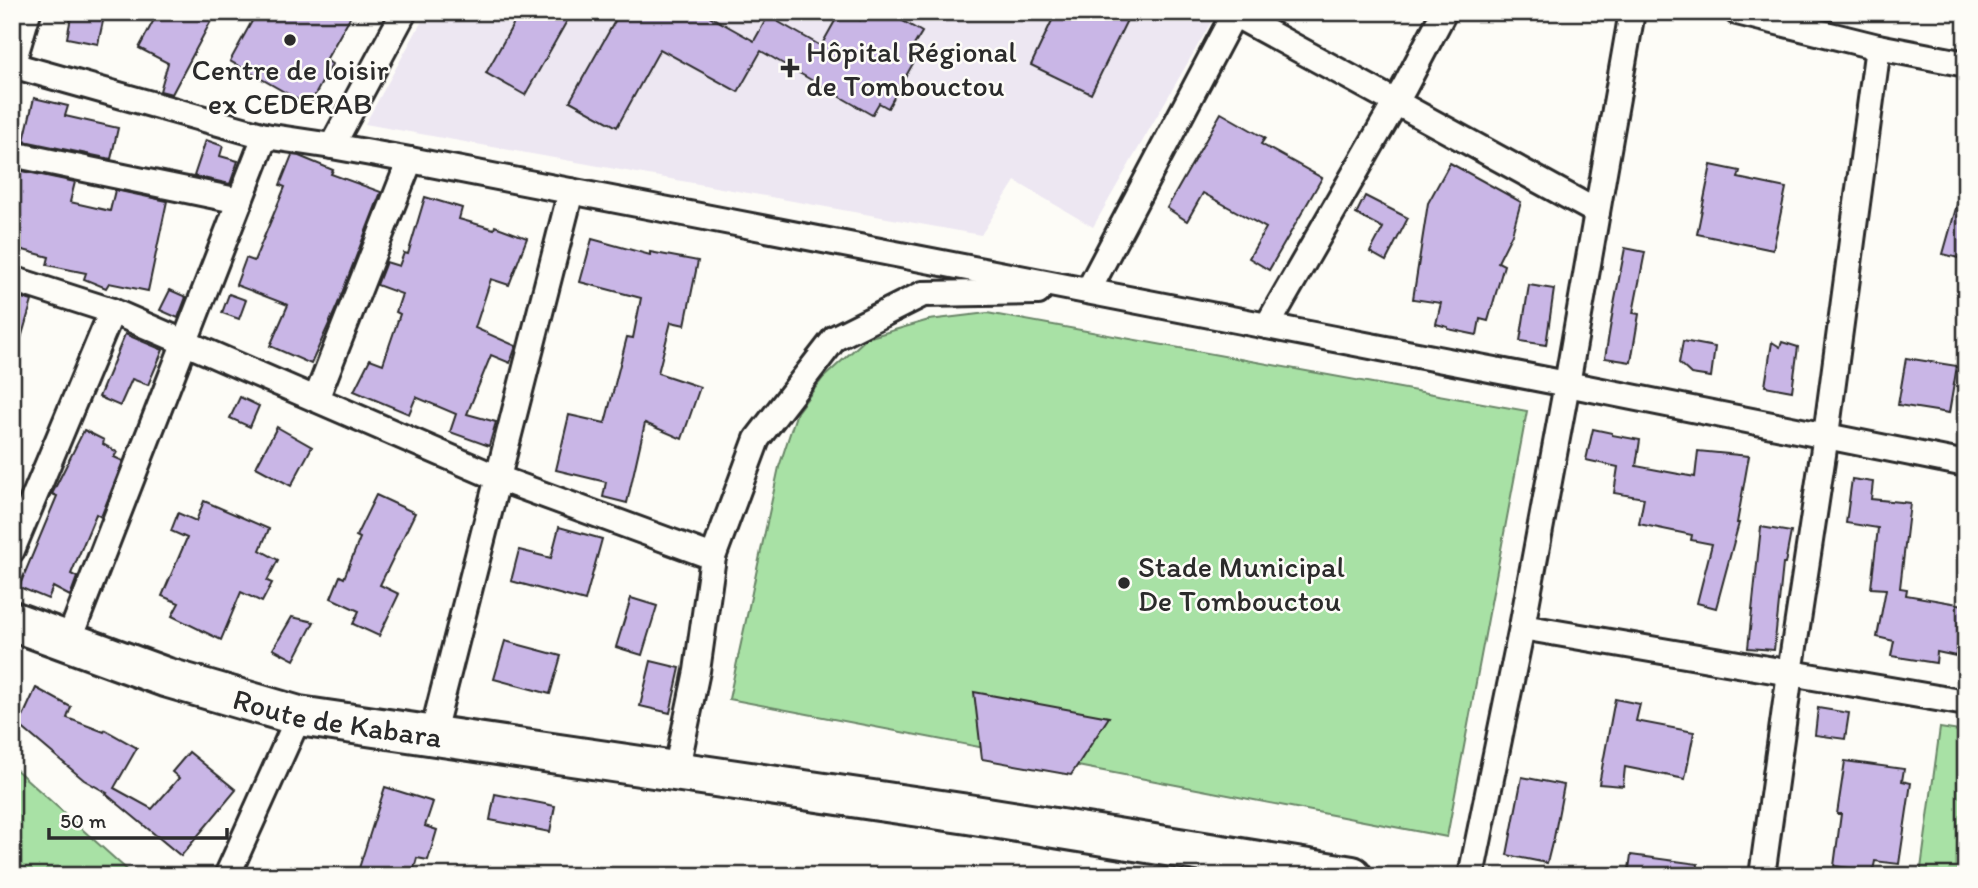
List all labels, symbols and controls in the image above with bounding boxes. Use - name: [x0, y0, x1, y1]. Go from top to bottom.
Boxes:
- marker: Centre de loisir ex CEDERAB: [282, 32, 298, 48]
- place label: Hôpital Régional de Tombouctou: [806, 33, 1017, 104]
- place label: Centre de loisir ex CEDERAB: [191, 51, 389, 122]
- marker: Hôpital Régional de Tombouctou: [780, 58, 800, 78]
- place label: Stade Municipal De Tombouctou: [1138, 548, 1346, 619]
- marker: Stade Municipal De Tombouctou: [1116, 575, 1132, 591]
- street label: Route de Kabara: [229, 679, 445, 755]
- scale bar: [49, 797, 228, 841]
- text: 50 m: [60, 808, 107, 833]

